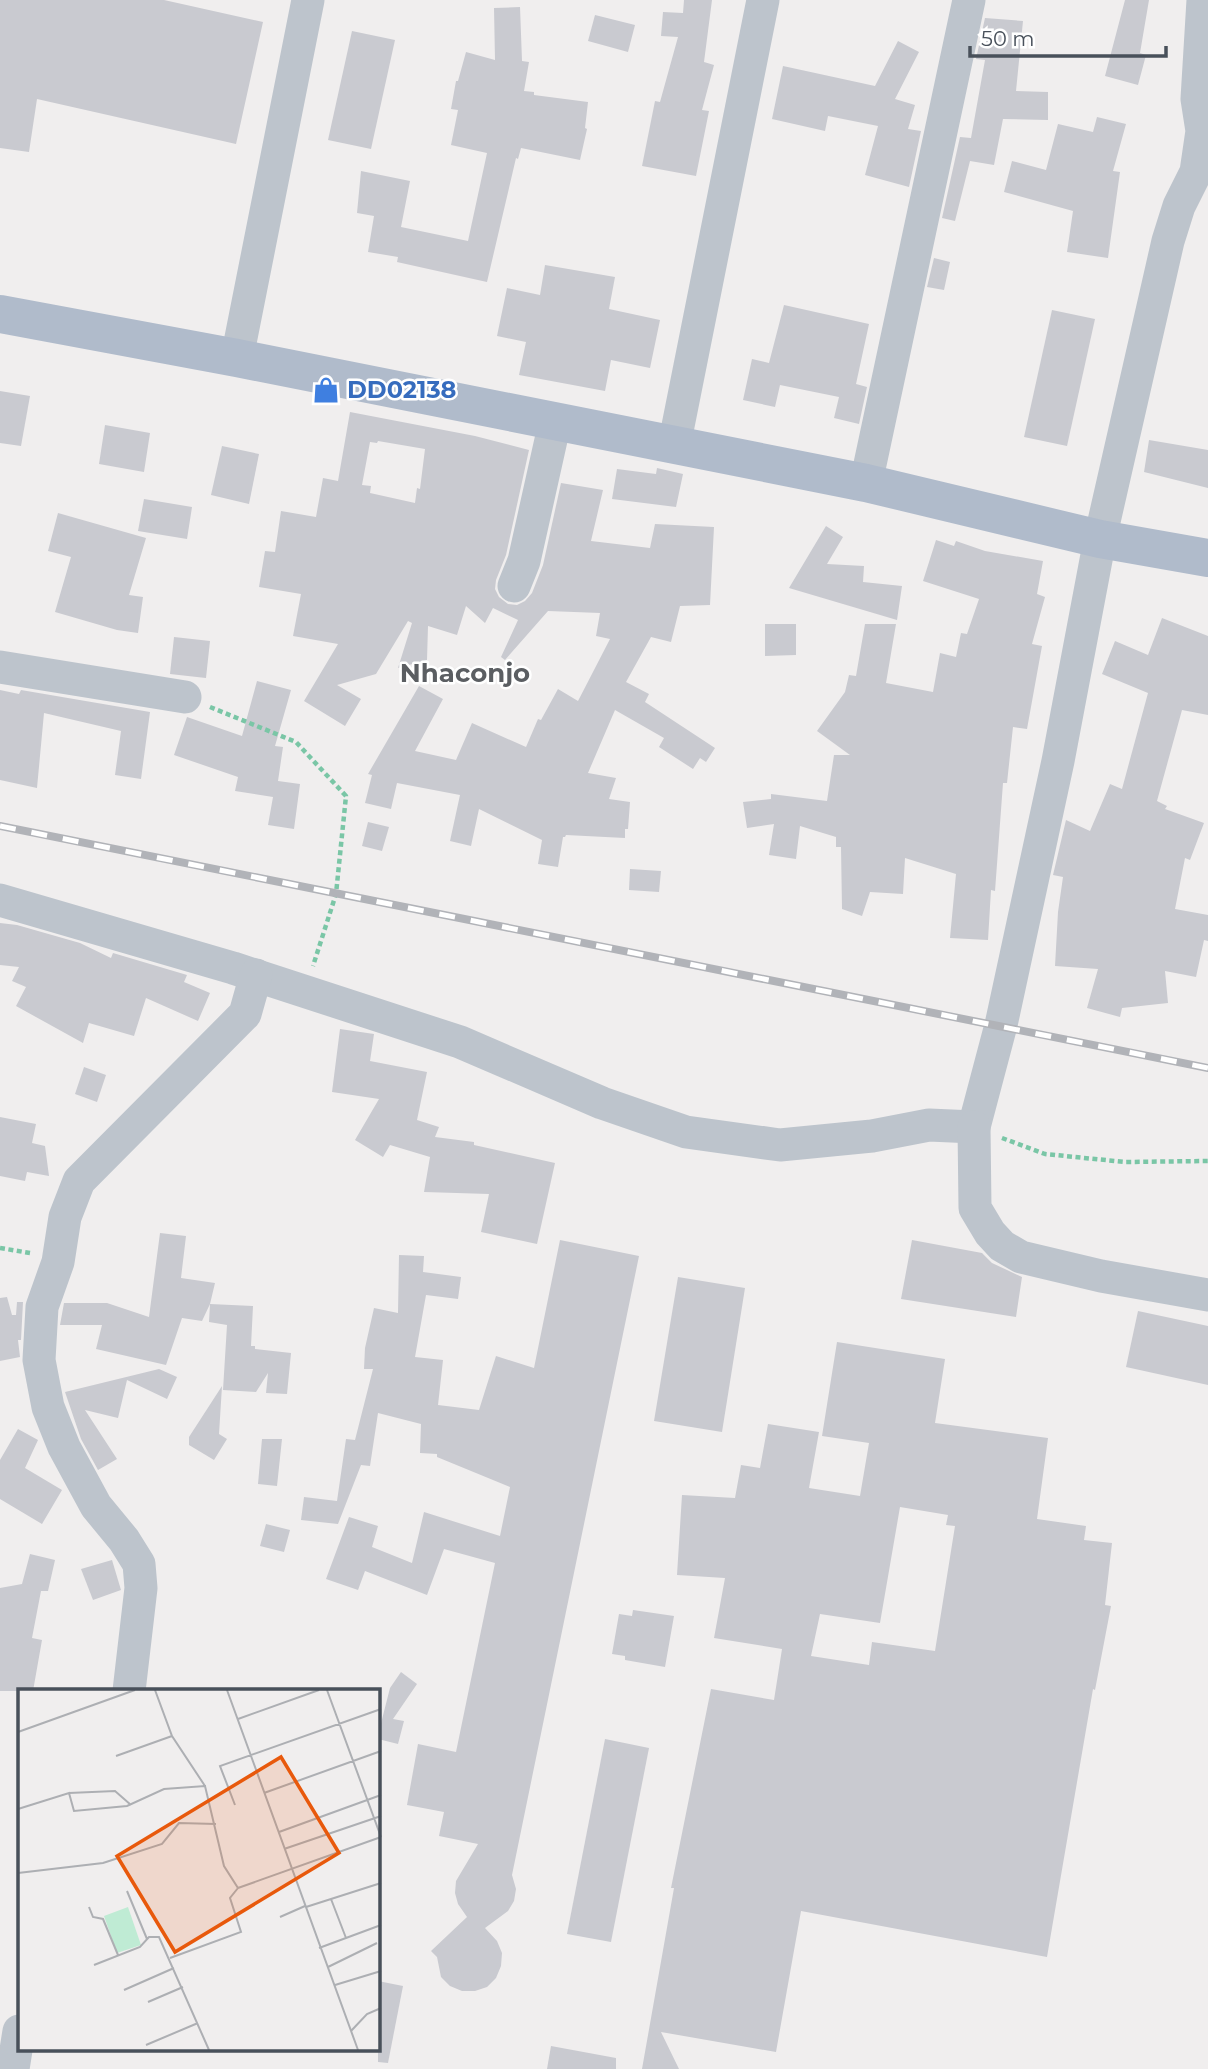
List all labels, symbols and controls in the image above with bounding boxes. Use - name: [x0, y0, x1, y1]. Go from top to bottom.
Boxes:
- scale bar: [970, 14, 1166, 58]
- text: 50 m: [981, 26, 1035, 51]
- shop icon: DD02138: [311, 375, 341, 405]
- place label: DD02138: [347, 375, 456, 404]
- district label: Nhaconjo: [400, 657, 530, 689]
- inset map: [18, 1689, 380, 2052]

